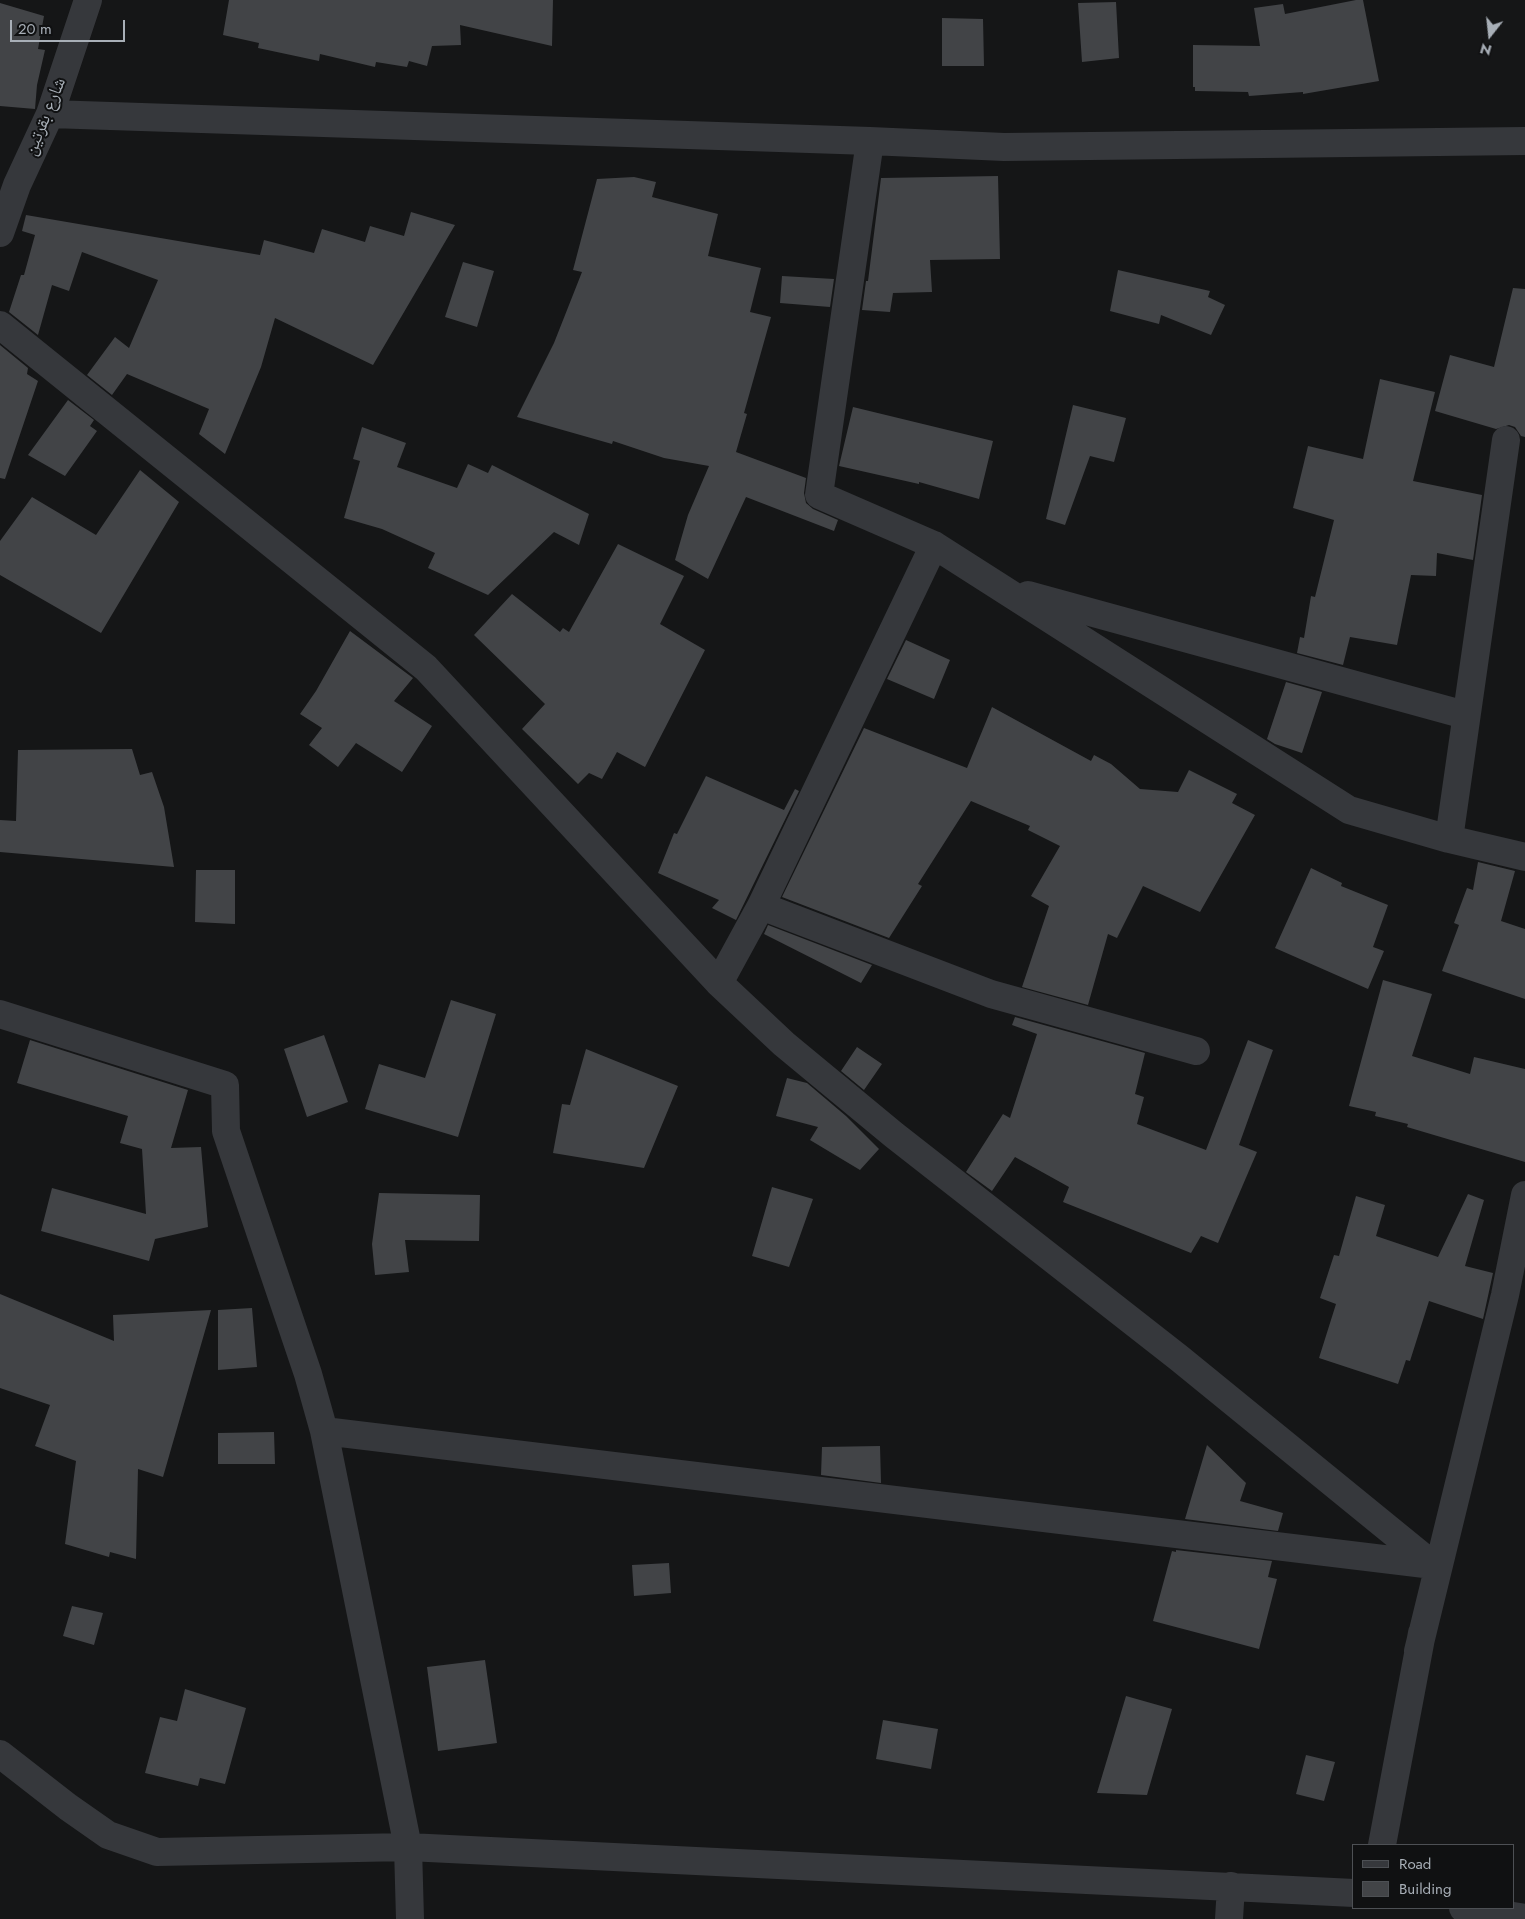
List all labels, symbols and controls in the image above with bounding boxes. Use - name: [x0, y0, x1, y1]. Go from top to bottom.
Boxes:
- scale bar: [12, 10, 128, 42]
- north arrow: [1465, 10, 1515, 60]
- text: 20 m: [18, 18, 52, 40]
- text: N: [1478, 38, 1494, 61]
- street label: شارع بقرتين: [21, 75, 71, 159]
- legend: [1352, 1844, 1515, 1909]
- text: Road: [1399, 1853, 1431, 1875]
- text: Building: [1399, 1878, 1451, 1900]

